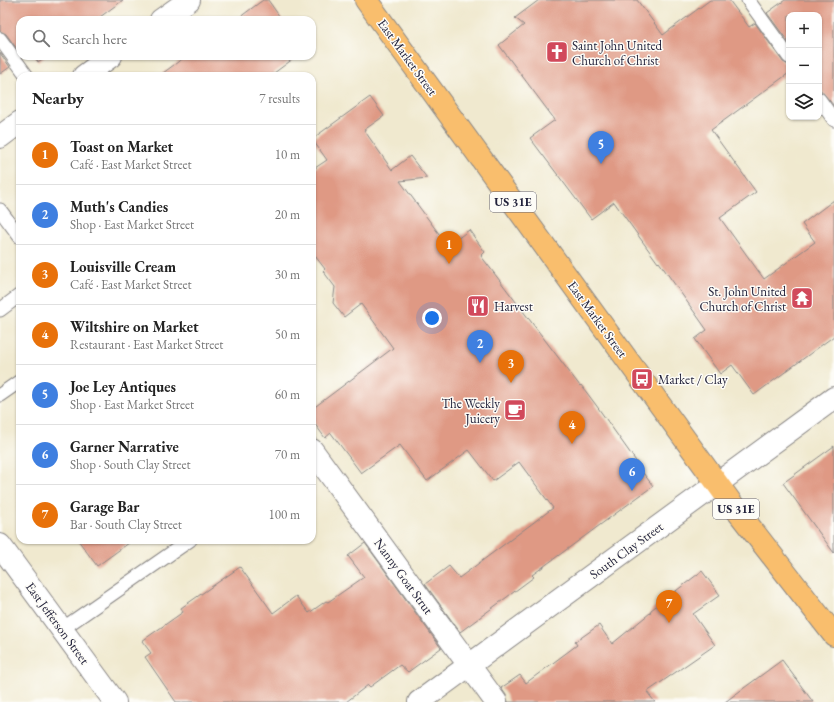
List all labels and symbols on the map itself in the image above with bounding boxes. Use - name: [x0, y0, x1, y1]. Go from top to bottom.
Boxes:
- street label: East Market Street: [374, 16, 441, 99]
- place label: Saint John United Church of Christ: [572, 37, 662, 69]
- church icon: Saint John United Church of Christ: [544, 39, 570, 65]
- pin: 5: [588, 131, 614, 164]
- road number: US 31E: [490, 192, 536, 212]
- pin: 1: [436, 231, 462, 264]
- street label: East Market Street: [564, 278, 631, 361]
- place label: St. John United Church of Christ: [699, 283, 786, 315]
- temple icon: St. John United Church of Christ: [789, 285, 815, 311]
- restaurant icon: Harvest: [465, 293, 491, 319]
- place label: Harvest: [494, 298, 533, 315]
- your location: [422, 308, 442, 328]
- pin: 2: [467, 330, 493, 363]
- pin: 3: [498, 350, 524, 383]
- bus stop icon: Market / Clay: [629, 366, 655, 392]
- place label: Market / Clay: [658, 371, 728, 388]
- place label: The Weekly Juicery: [441, 395, 500, 427]
- cafe icon: The Weekly Juicery: [502, 397, 528, 423]
- pin: 4: [559, 411, 585, 444]
- pin: 6: [619, 458, 645, 491]
- road number: US 31E: [713, 499, 759, 519]
- street label: South Clay Street: [586, 518, 666, 583]
- street label: Nanny Goat Strut: [370, 535, 437, 618]
- street label: East Jefferson Street: [22, 579, 93, 668]
- pin: 7: [656, 590, 682, 623]

